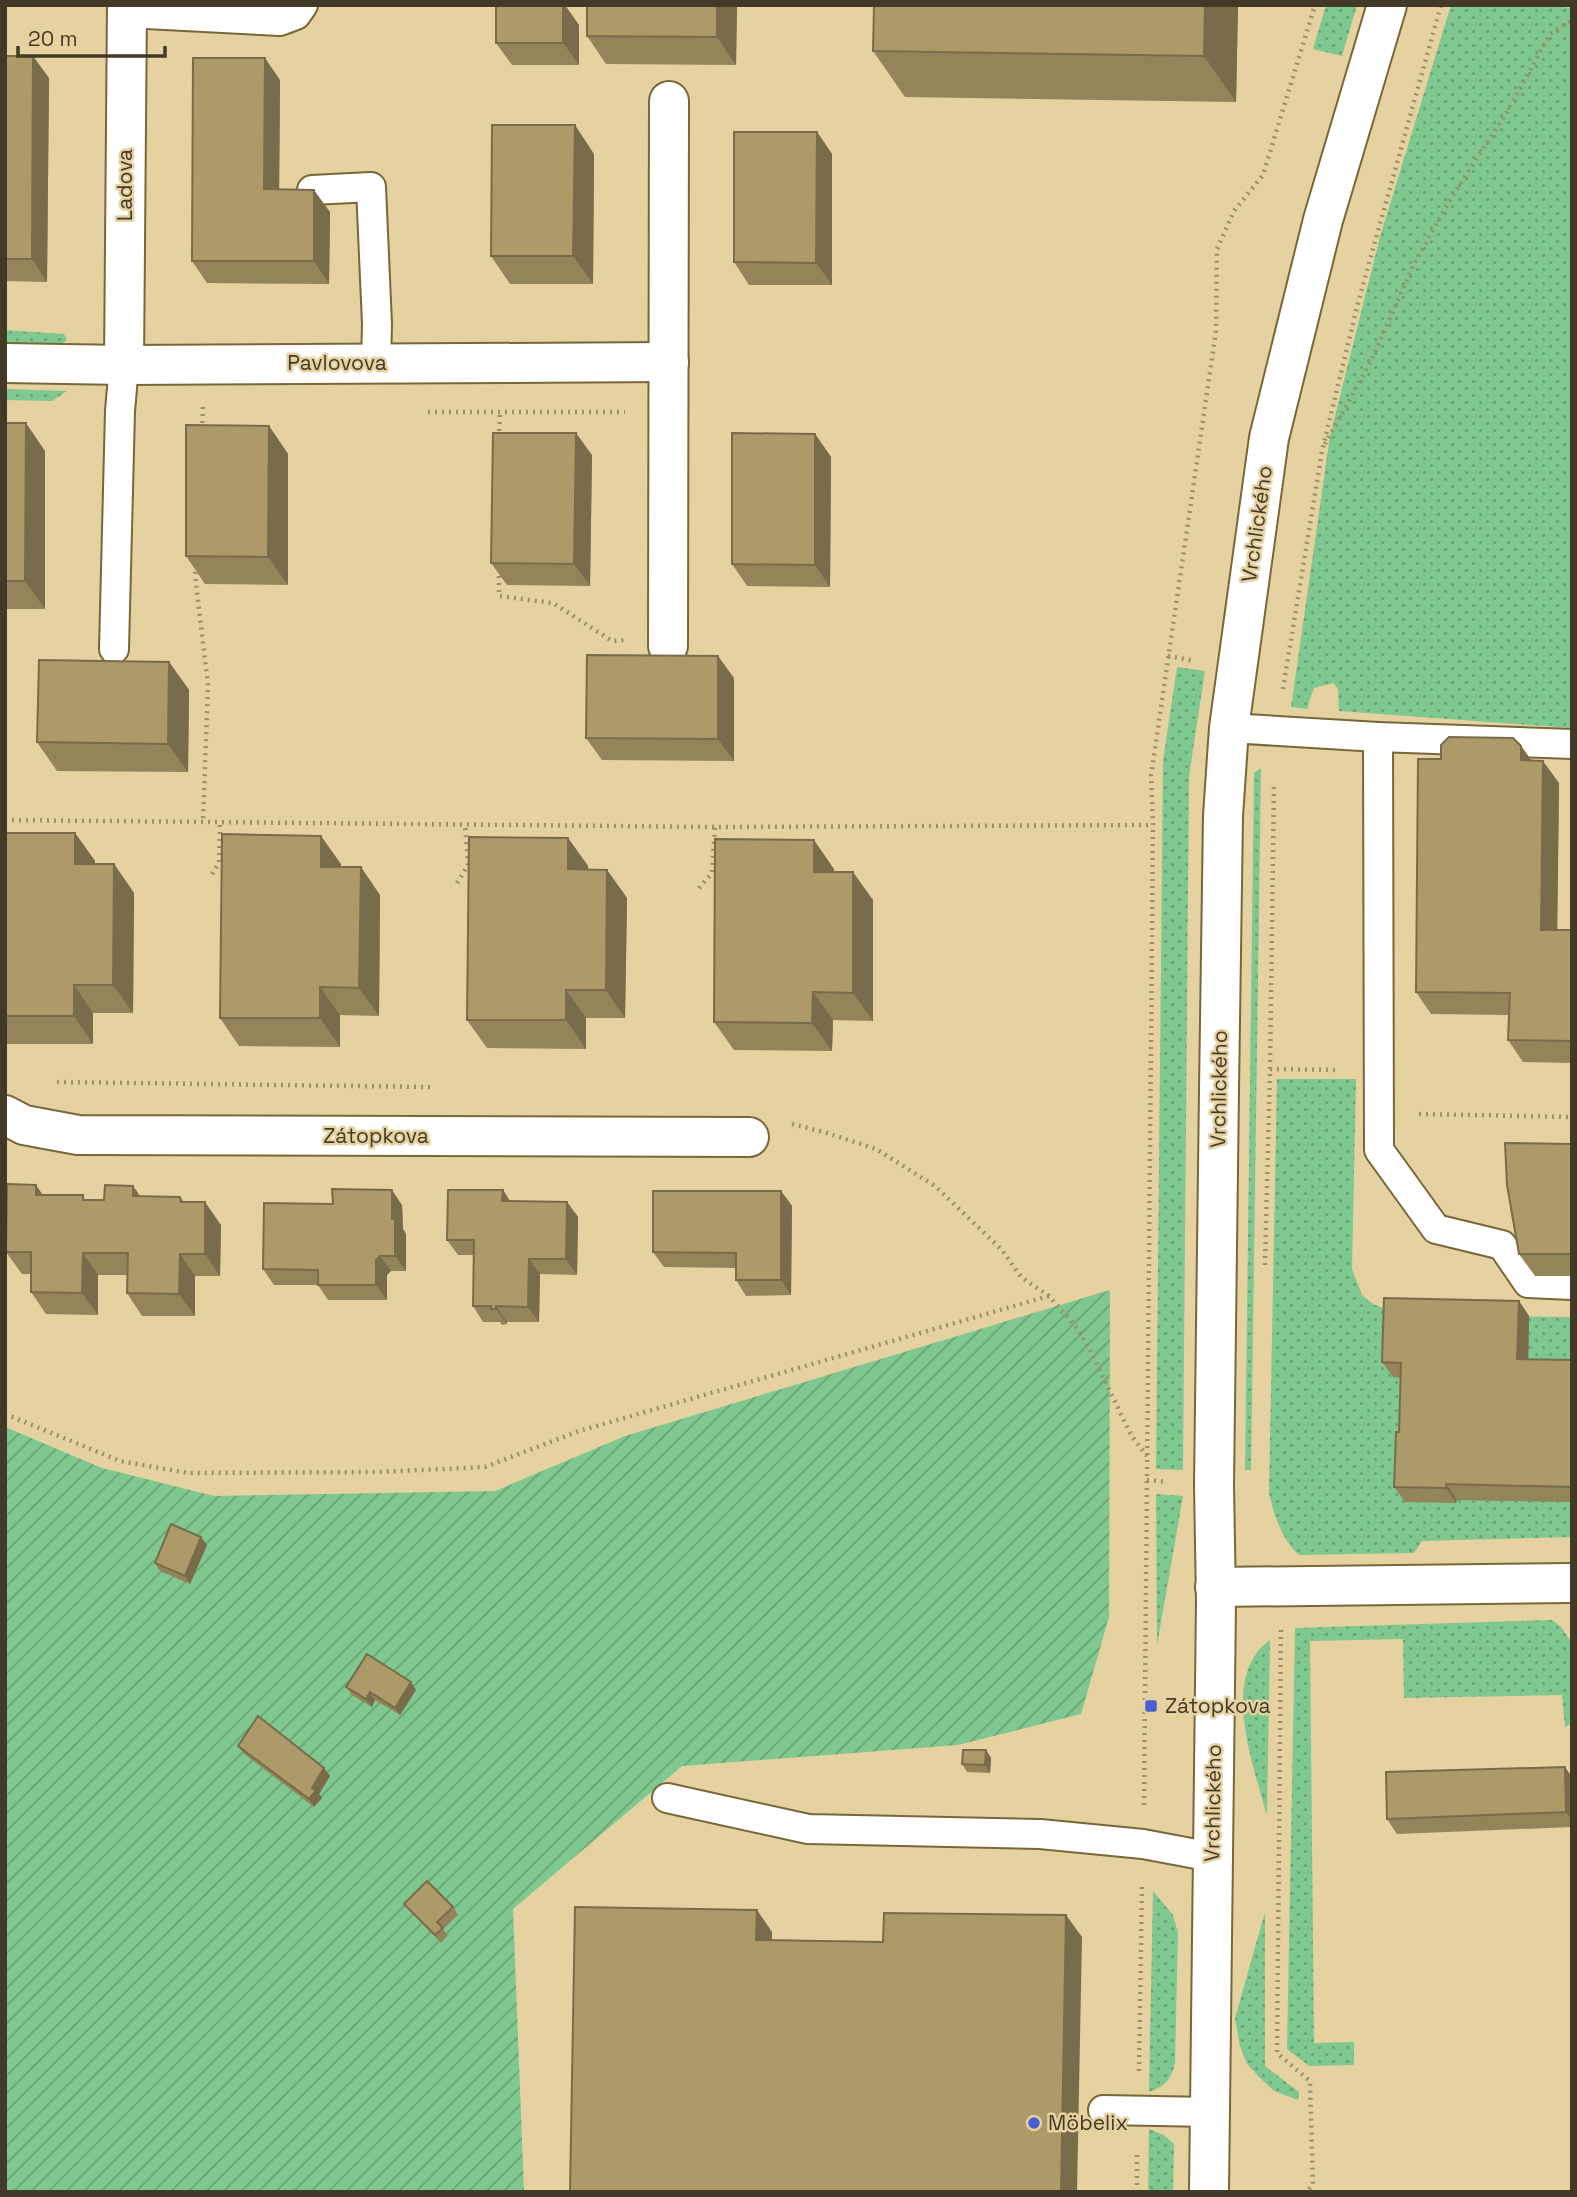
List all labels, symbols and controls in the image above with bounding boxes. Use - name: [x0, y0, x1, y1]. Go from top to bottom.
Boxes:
- scale bar: [18, 14, 164, 58]
- text: 20 m: [28, 25, 78, 52]
- street label: Ladova: [111, 149, 138, 221]
- street label: Pavlovova: [287, 349, 387, 376]
- street label: Vrchlického: [1235, 464, 1278, 584]
- street label: Vrchlického: [1204, 1030, 1233, 1148]
- street label: Zátopkova: [323, 1122, 429, 1149]
- place label: Zátopkova: [1165, 1692, 1271, 1719]
- marker: Zátopkova: [1143, 1698, 1159, 1714]
- street label: Vrchlického: [1198, 1744, 1227, 1862]
- place label: Möbelix: [1048, 2109, 1128, 2136]
- marker: Möbelix: [1026, 2115, 1042, 2131]

